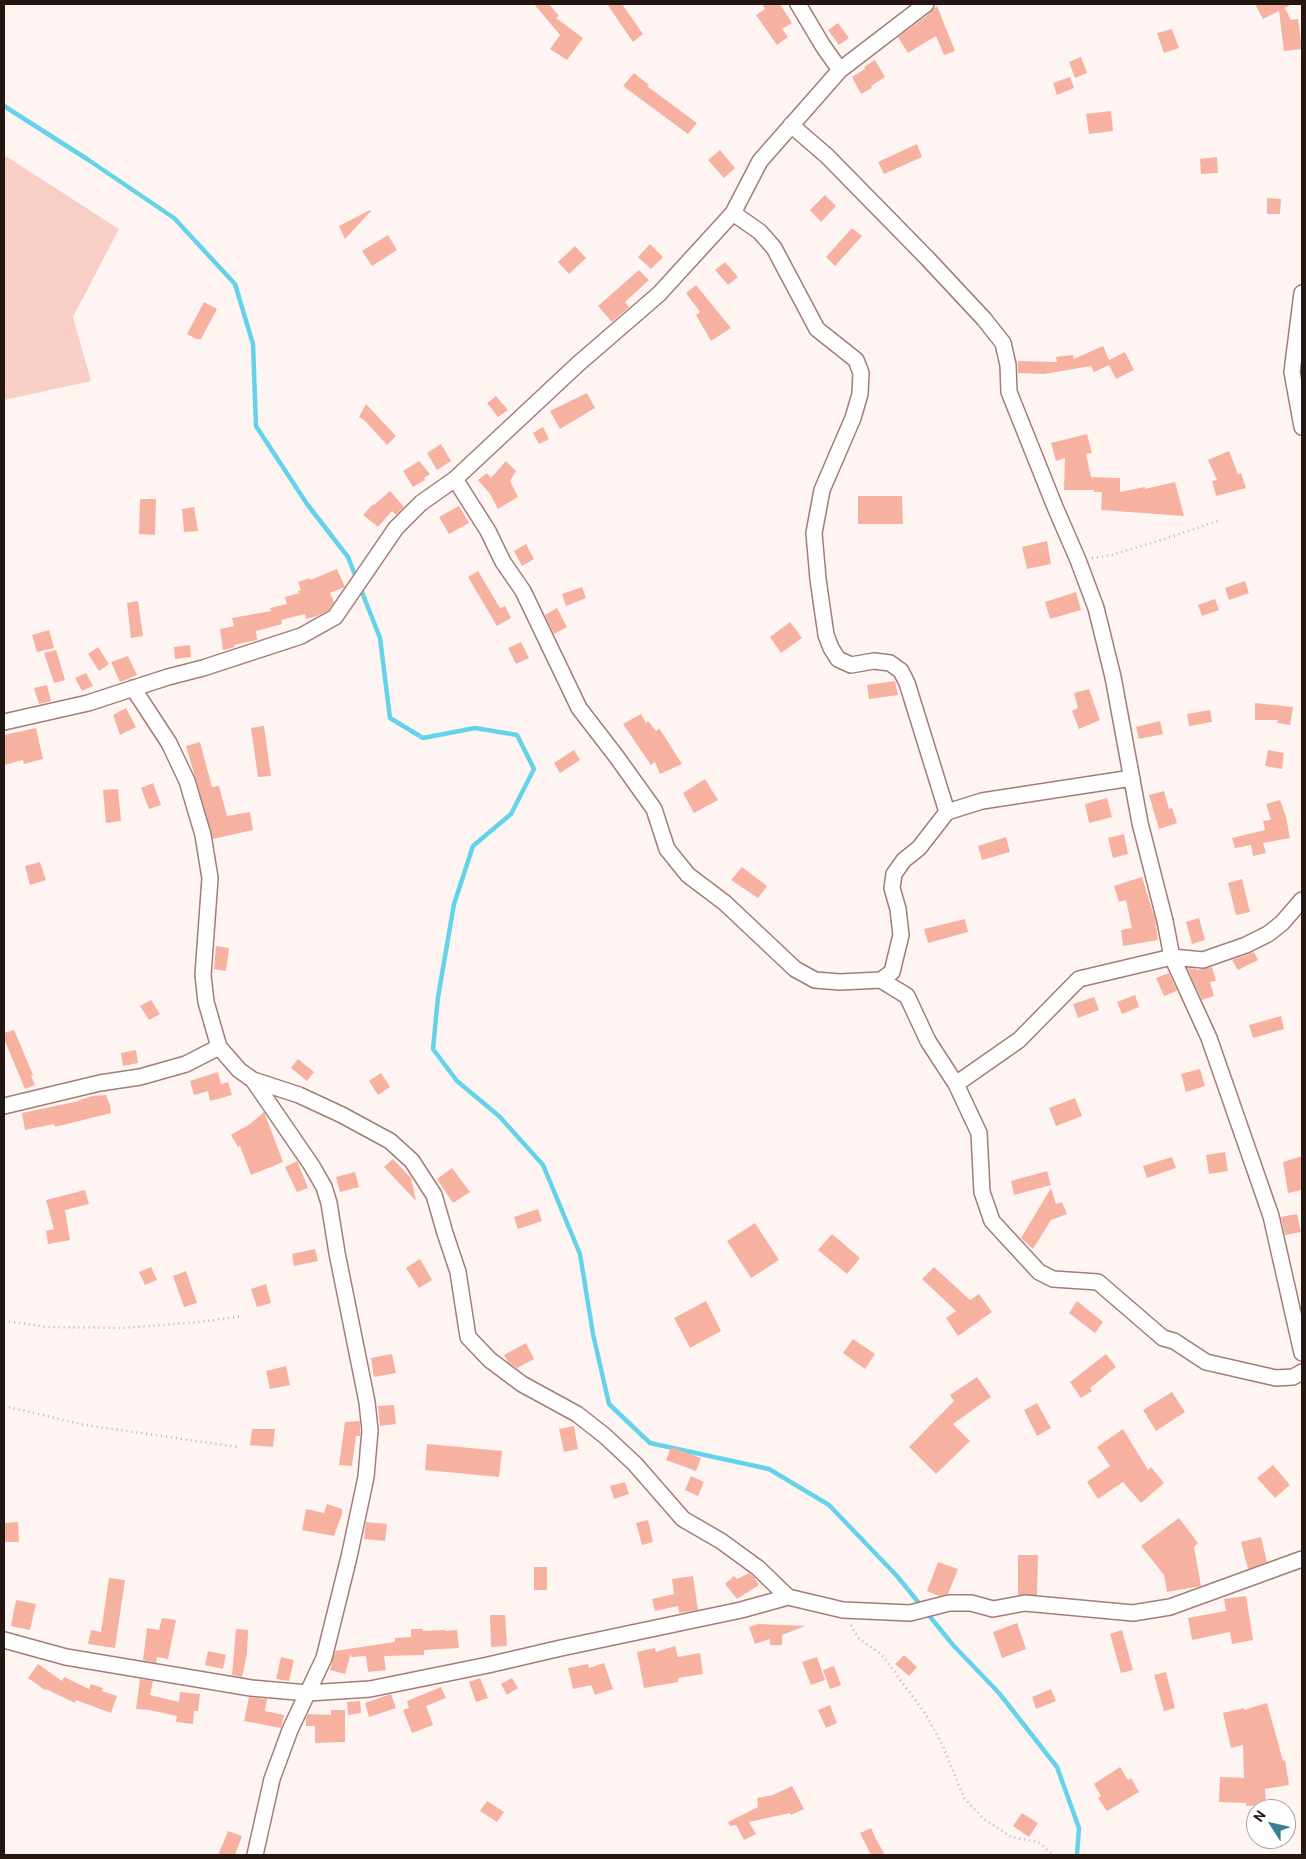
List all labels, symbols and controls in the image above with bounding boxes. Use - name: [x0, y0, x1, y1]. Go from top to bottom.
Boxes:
- north arrow: [1246, 1799, 1296, 1849]
- text: N: [1250, 1807, 1269, 1825]

